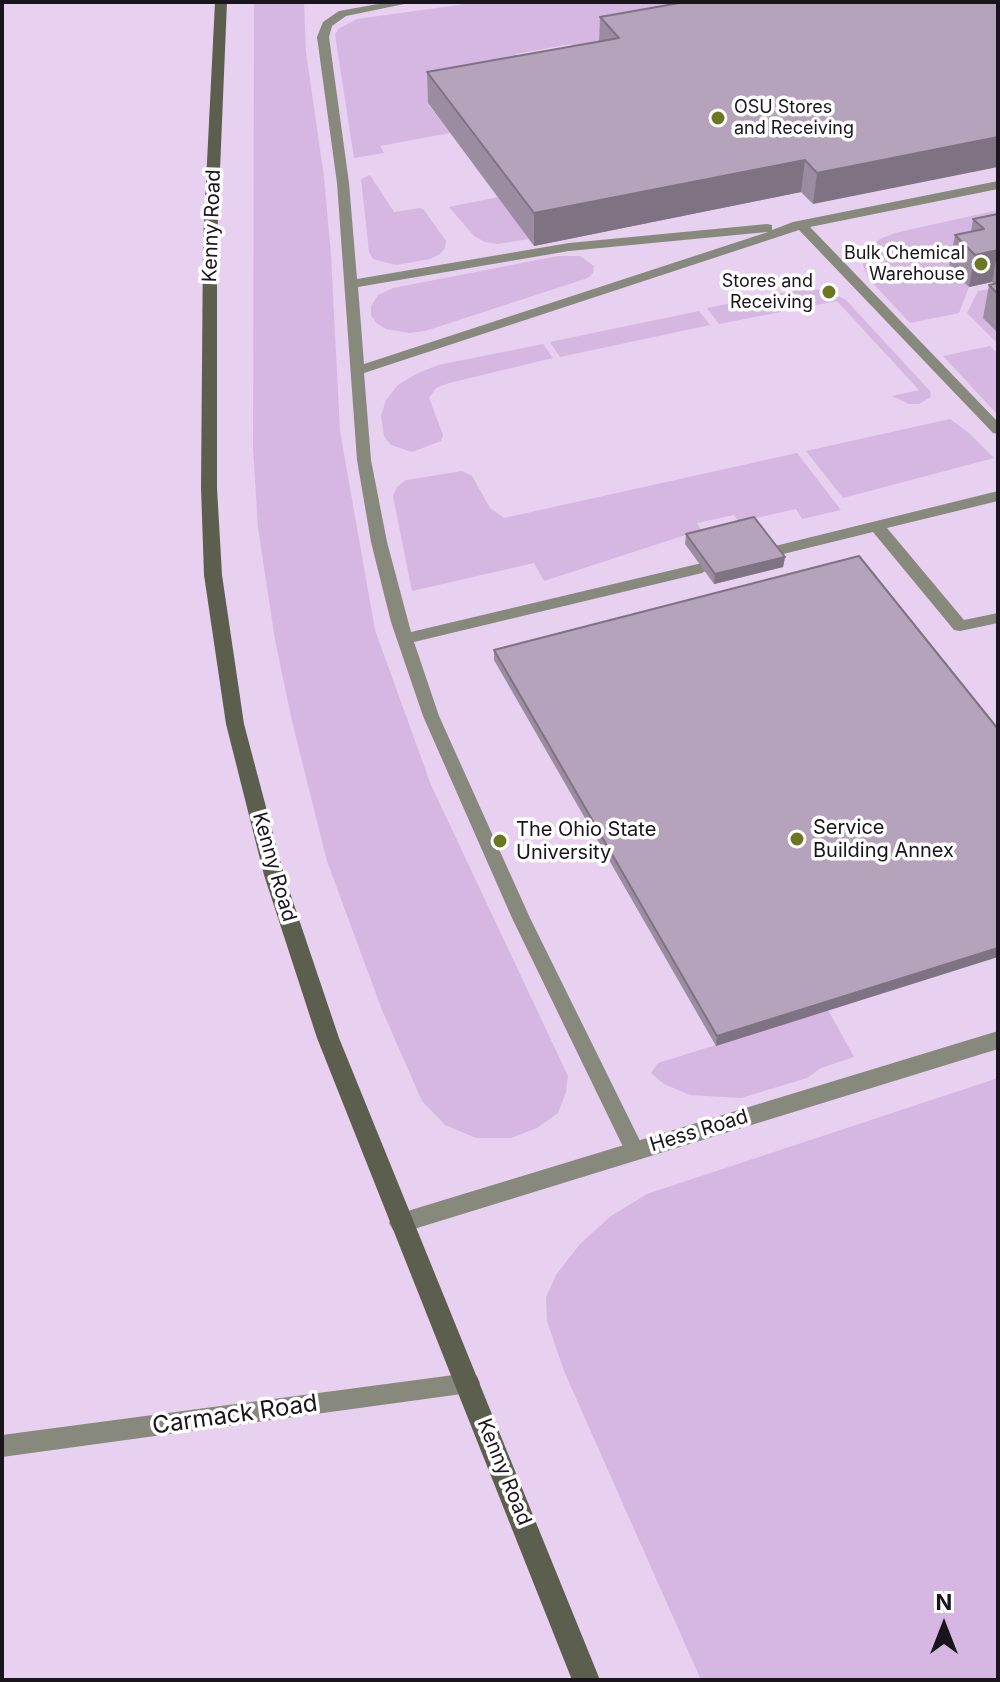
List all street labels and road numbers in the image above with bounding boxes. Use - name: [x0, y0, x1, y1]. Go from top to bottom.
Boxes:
- street label: Kenny Road: [198, 169, 226, 283]
- street label: Kenny Road: [247, 809, 301, 925]
- street label: Hess Road: [647, 1105, 751, 1157]
- street label: Carmack Road: [151, 1389, 319, 1441]
- street label: Kenny Road: [472, 1415, 536, 1529]

